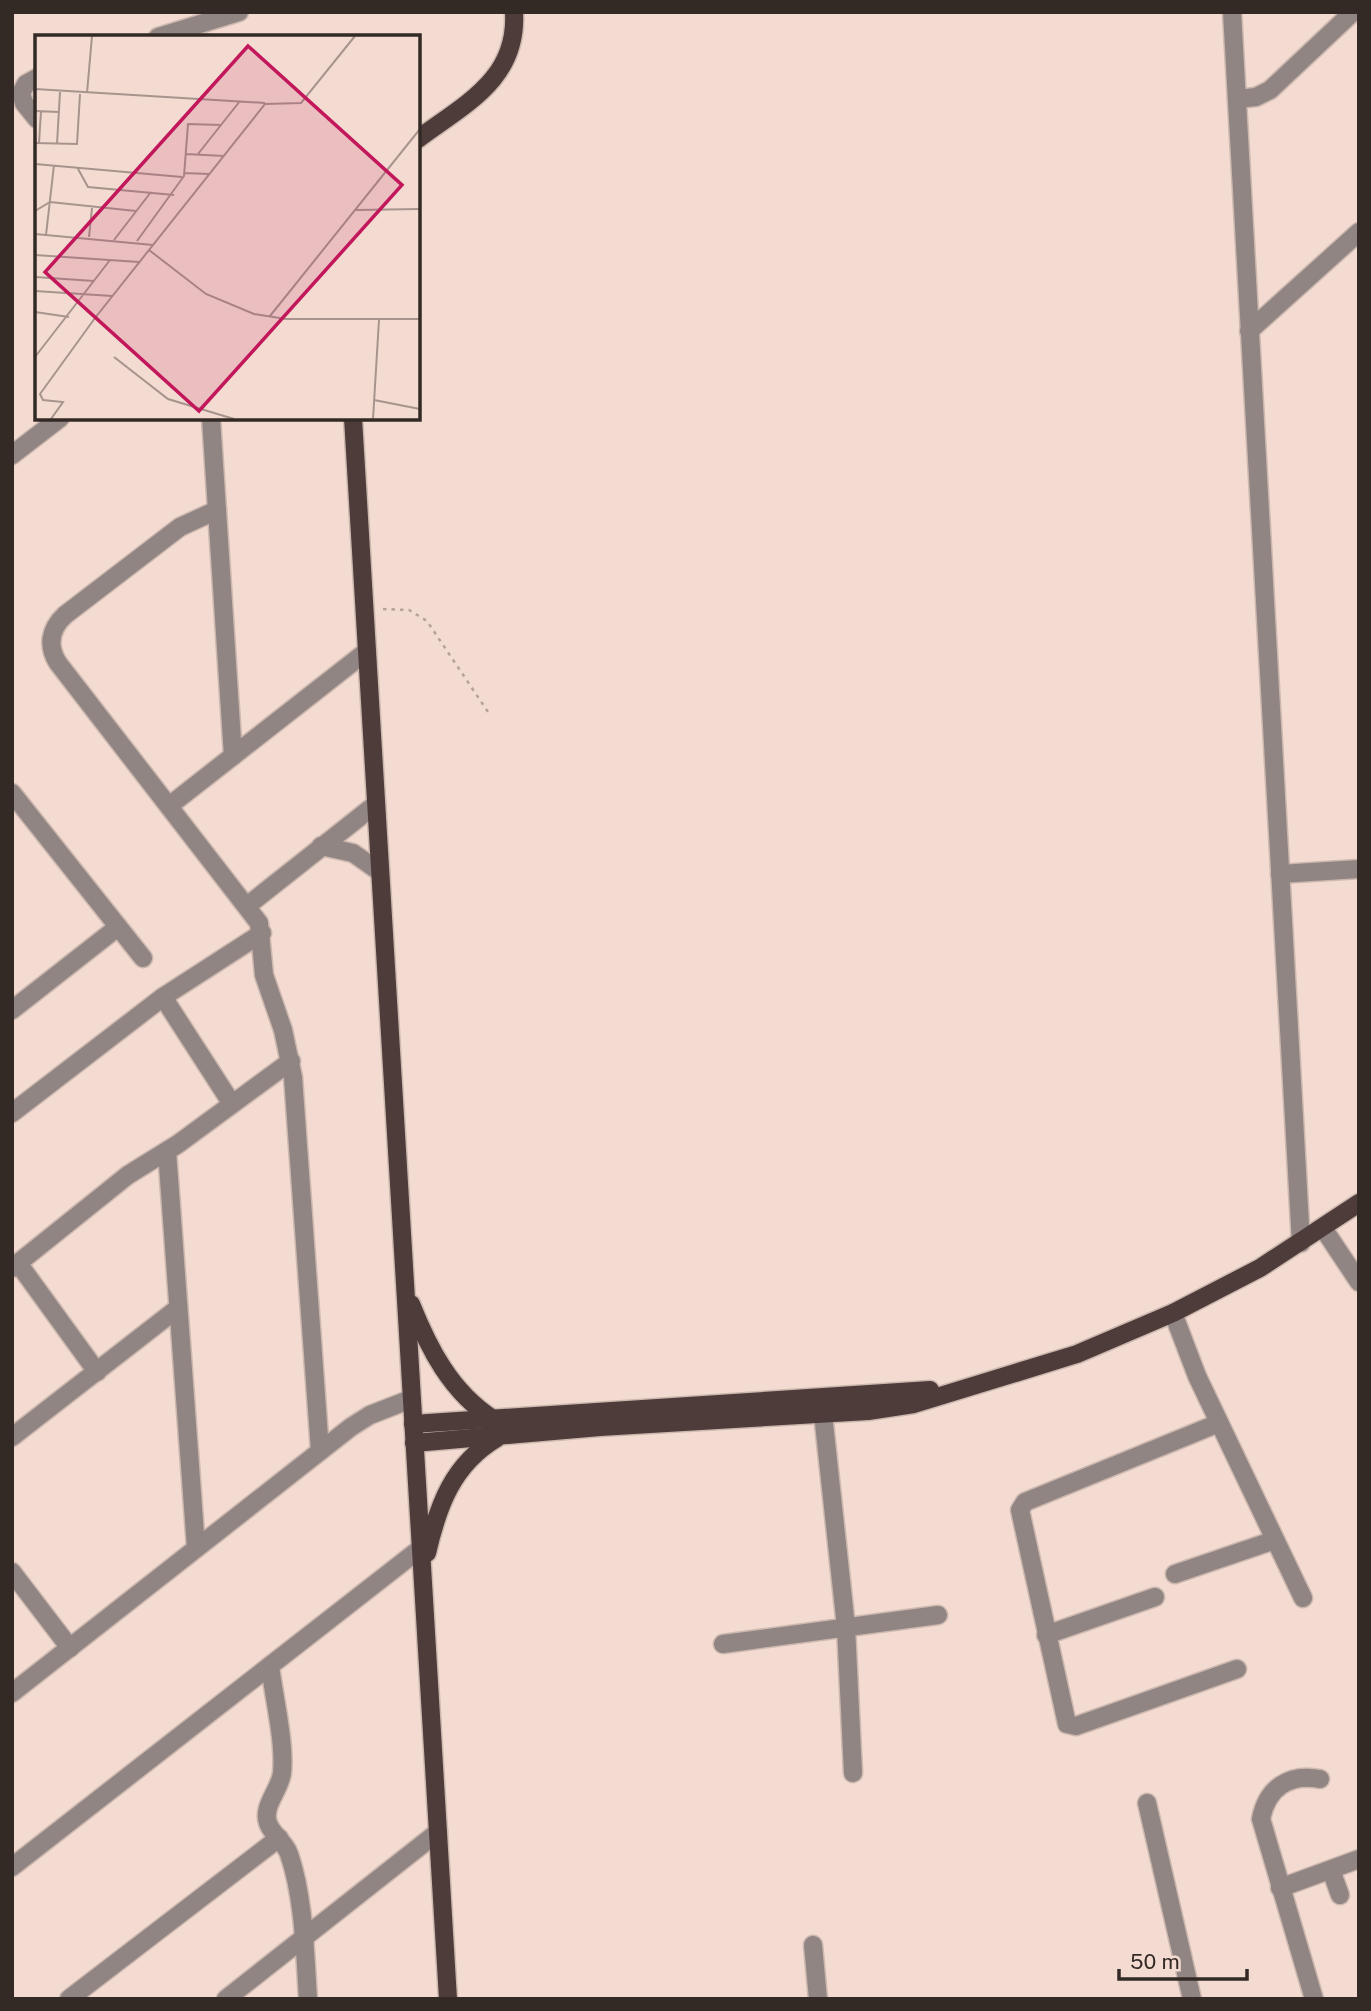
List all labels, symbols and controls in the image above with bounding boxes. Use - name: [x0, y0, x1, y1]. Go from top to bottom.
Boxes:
- inset map: [35, 35, 420, 420]
- scale bar: [1119, 1938, 1247, 1982]
- text: 50 m: [1130, 1949, 1180, 1974]

